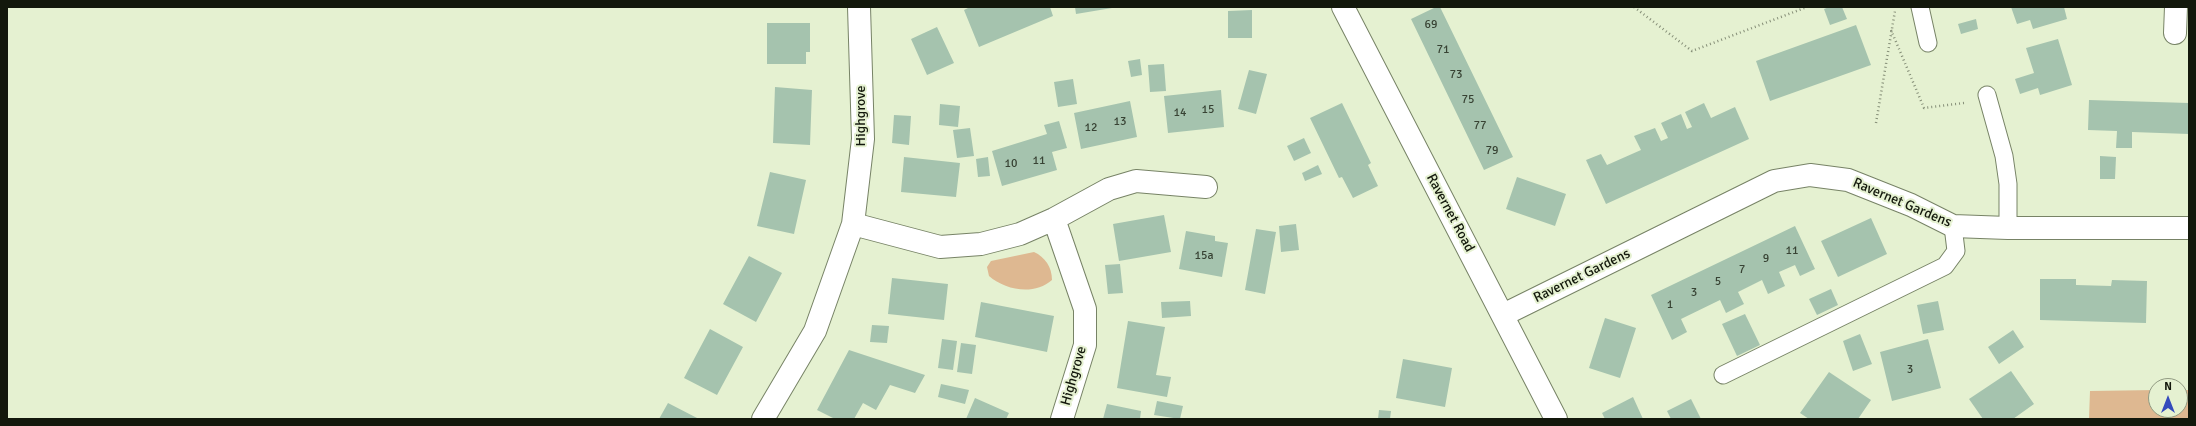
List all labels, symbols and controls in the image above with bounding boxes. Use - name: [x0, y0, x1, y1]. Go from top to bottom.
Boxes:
- house number: 69: [1425, 18, 1437, 32]
- house number: 71: [1437, 43, 1449, 57]
- house number: 73: [1450, 68, 1462, 82]
- street label: Highgrove: [853, 86, 869, 146]
- house number: 75: [1462, 93, 1474, 107]
- house number: 15: [1202, 103, 1214, 117]
- house number: 14: [1174, 106, 1186, 120]
- house number: 13: [1114, 115, 1126, 129]
- house number: 77: [1474, 119, 1486, 133]
- house number: 12: [1085, 121, 1097, 135]
- house number: 79: [1486, 144, 1498, 158]
- house number: 11: [1033, 154, 1045, 168]
- house number: 10: [1005, 157, 1017, 171]
- street label: Ravernet Road: [1422, 171, 1478, 255]
- street label: Ravernet Gardens: [1850, 175, 1954, 231]
- house number: 11: [1786, 244, 1798, 258]
- street label: Ravernet Gardens: [1531, 245, 1633, 307]
- house number: 15a: [1194, 249, 1214, 263]
- house number: 9: [1763, 252, 1769, 266]
- house number: 7: [1739, 263, 1745, 277]
- house number: 5: [1715, 275, 1721, 289]
- house number: 3: [1691, 286, 1697, 300]
- house number: 1: [1667, 298, 1673, 312]
- street label: Highgrove: [1058, 344, 1090, 408]
- house number: 3: [1907, 363, 1913, 377]
- north arrow: [2148, 378, 2188, 418]
- text: N: [2164, 380, 2172, 393]

